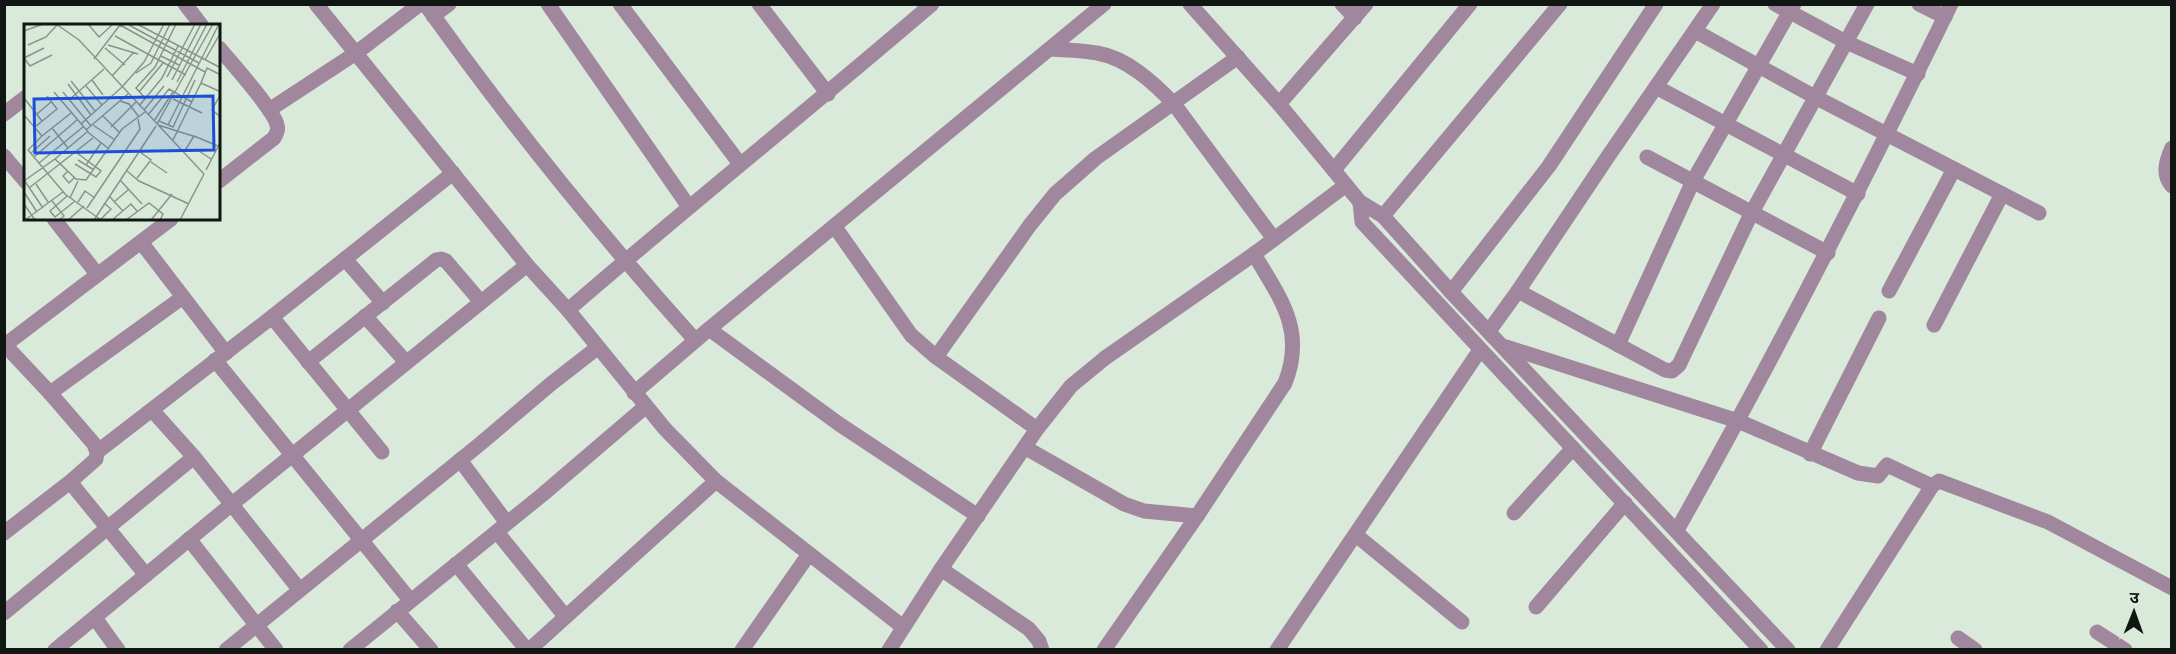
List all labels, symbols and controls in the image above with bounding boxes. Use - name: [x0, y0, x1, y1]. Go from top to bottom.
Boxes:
- inset map: [24, 24, 220, 220]
- north arrow: [2104, 582, 2164, 642]
- text: उ: [2129, 588, 2140, 608]

